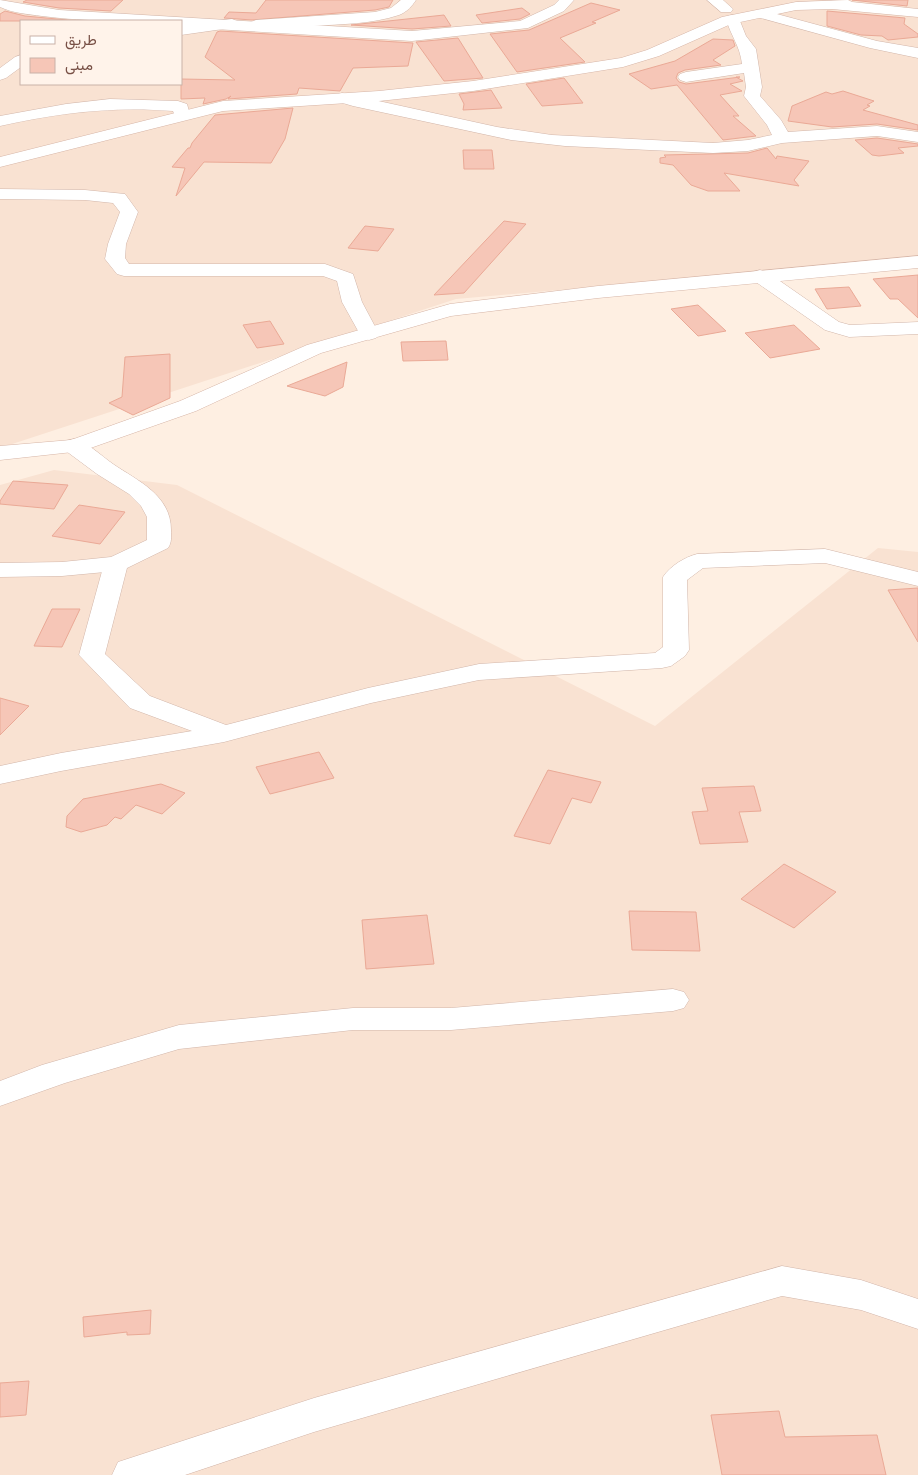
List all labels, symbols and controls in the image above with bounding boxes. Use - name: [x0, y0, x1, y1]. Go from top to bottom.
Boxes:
- legend: [20, 20, 182, 85]
- text: طريق: [65, 30, 97, 50]
- text: مبنى: [65, 55, 93, 75]

